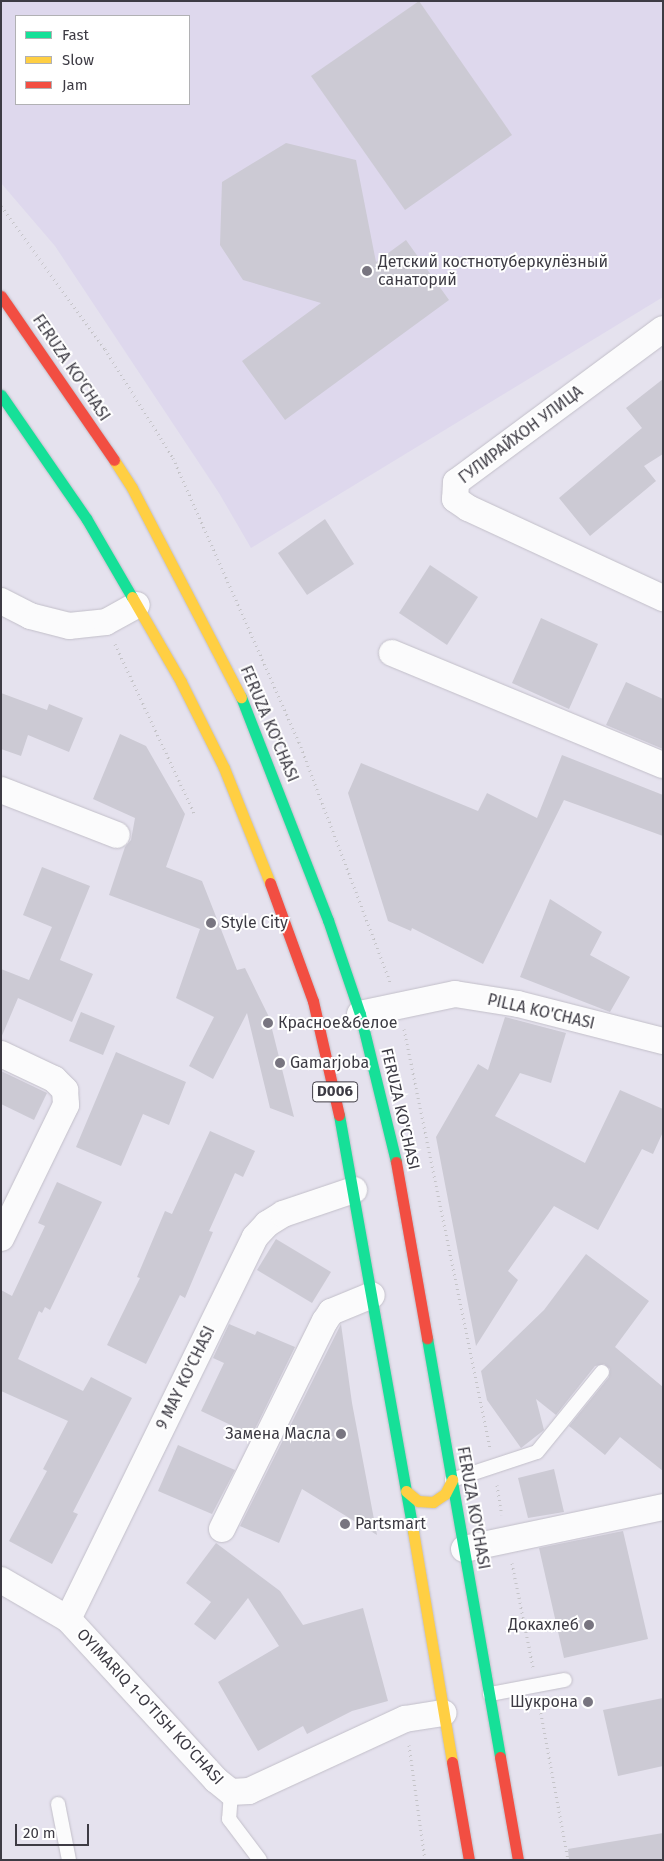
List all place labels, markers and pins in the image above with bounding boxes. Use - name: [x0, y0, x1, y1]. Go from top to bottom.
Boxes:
- place label: Детский костнотуберкулёзный санаторий: [378, 252, 608, 290]
- marker: Детский костнотуберкулёзный санаторий: [360, 264, 374, 278]
- place label: Style City: [221, 913, 288, 933]
- marker: Style City: [205, 917, 217, 929]
- place label: Красное&белое: [278, 1013, 397, 1033]
- marker: Красное&белое: [262, 1017, 274, 1029]
- place label: Gamarjoba: [290, 1053, 369, 1073]
- marker: Gamarjoba: [274, 1057, 286, 1069]
- place label: Замена Масла: [225, 1424, 331, 1444]
- marker: Замена Масла: [335, 1428, 347, 1440]
- place label: Partsmart: [355, 1514, 426, 1534]
- marker: Partsmart: [339, 1518, 351, 1530]
- place label: Докахлеб: [508, 1615, 579, 1635]
- marker: Докахлеб: [583, 1619, 595, 1631]
- place label: Шукрона: [510, 1692, 578, 1712]
- marker: Шукрона: [582, 1696, 594, 1708]

